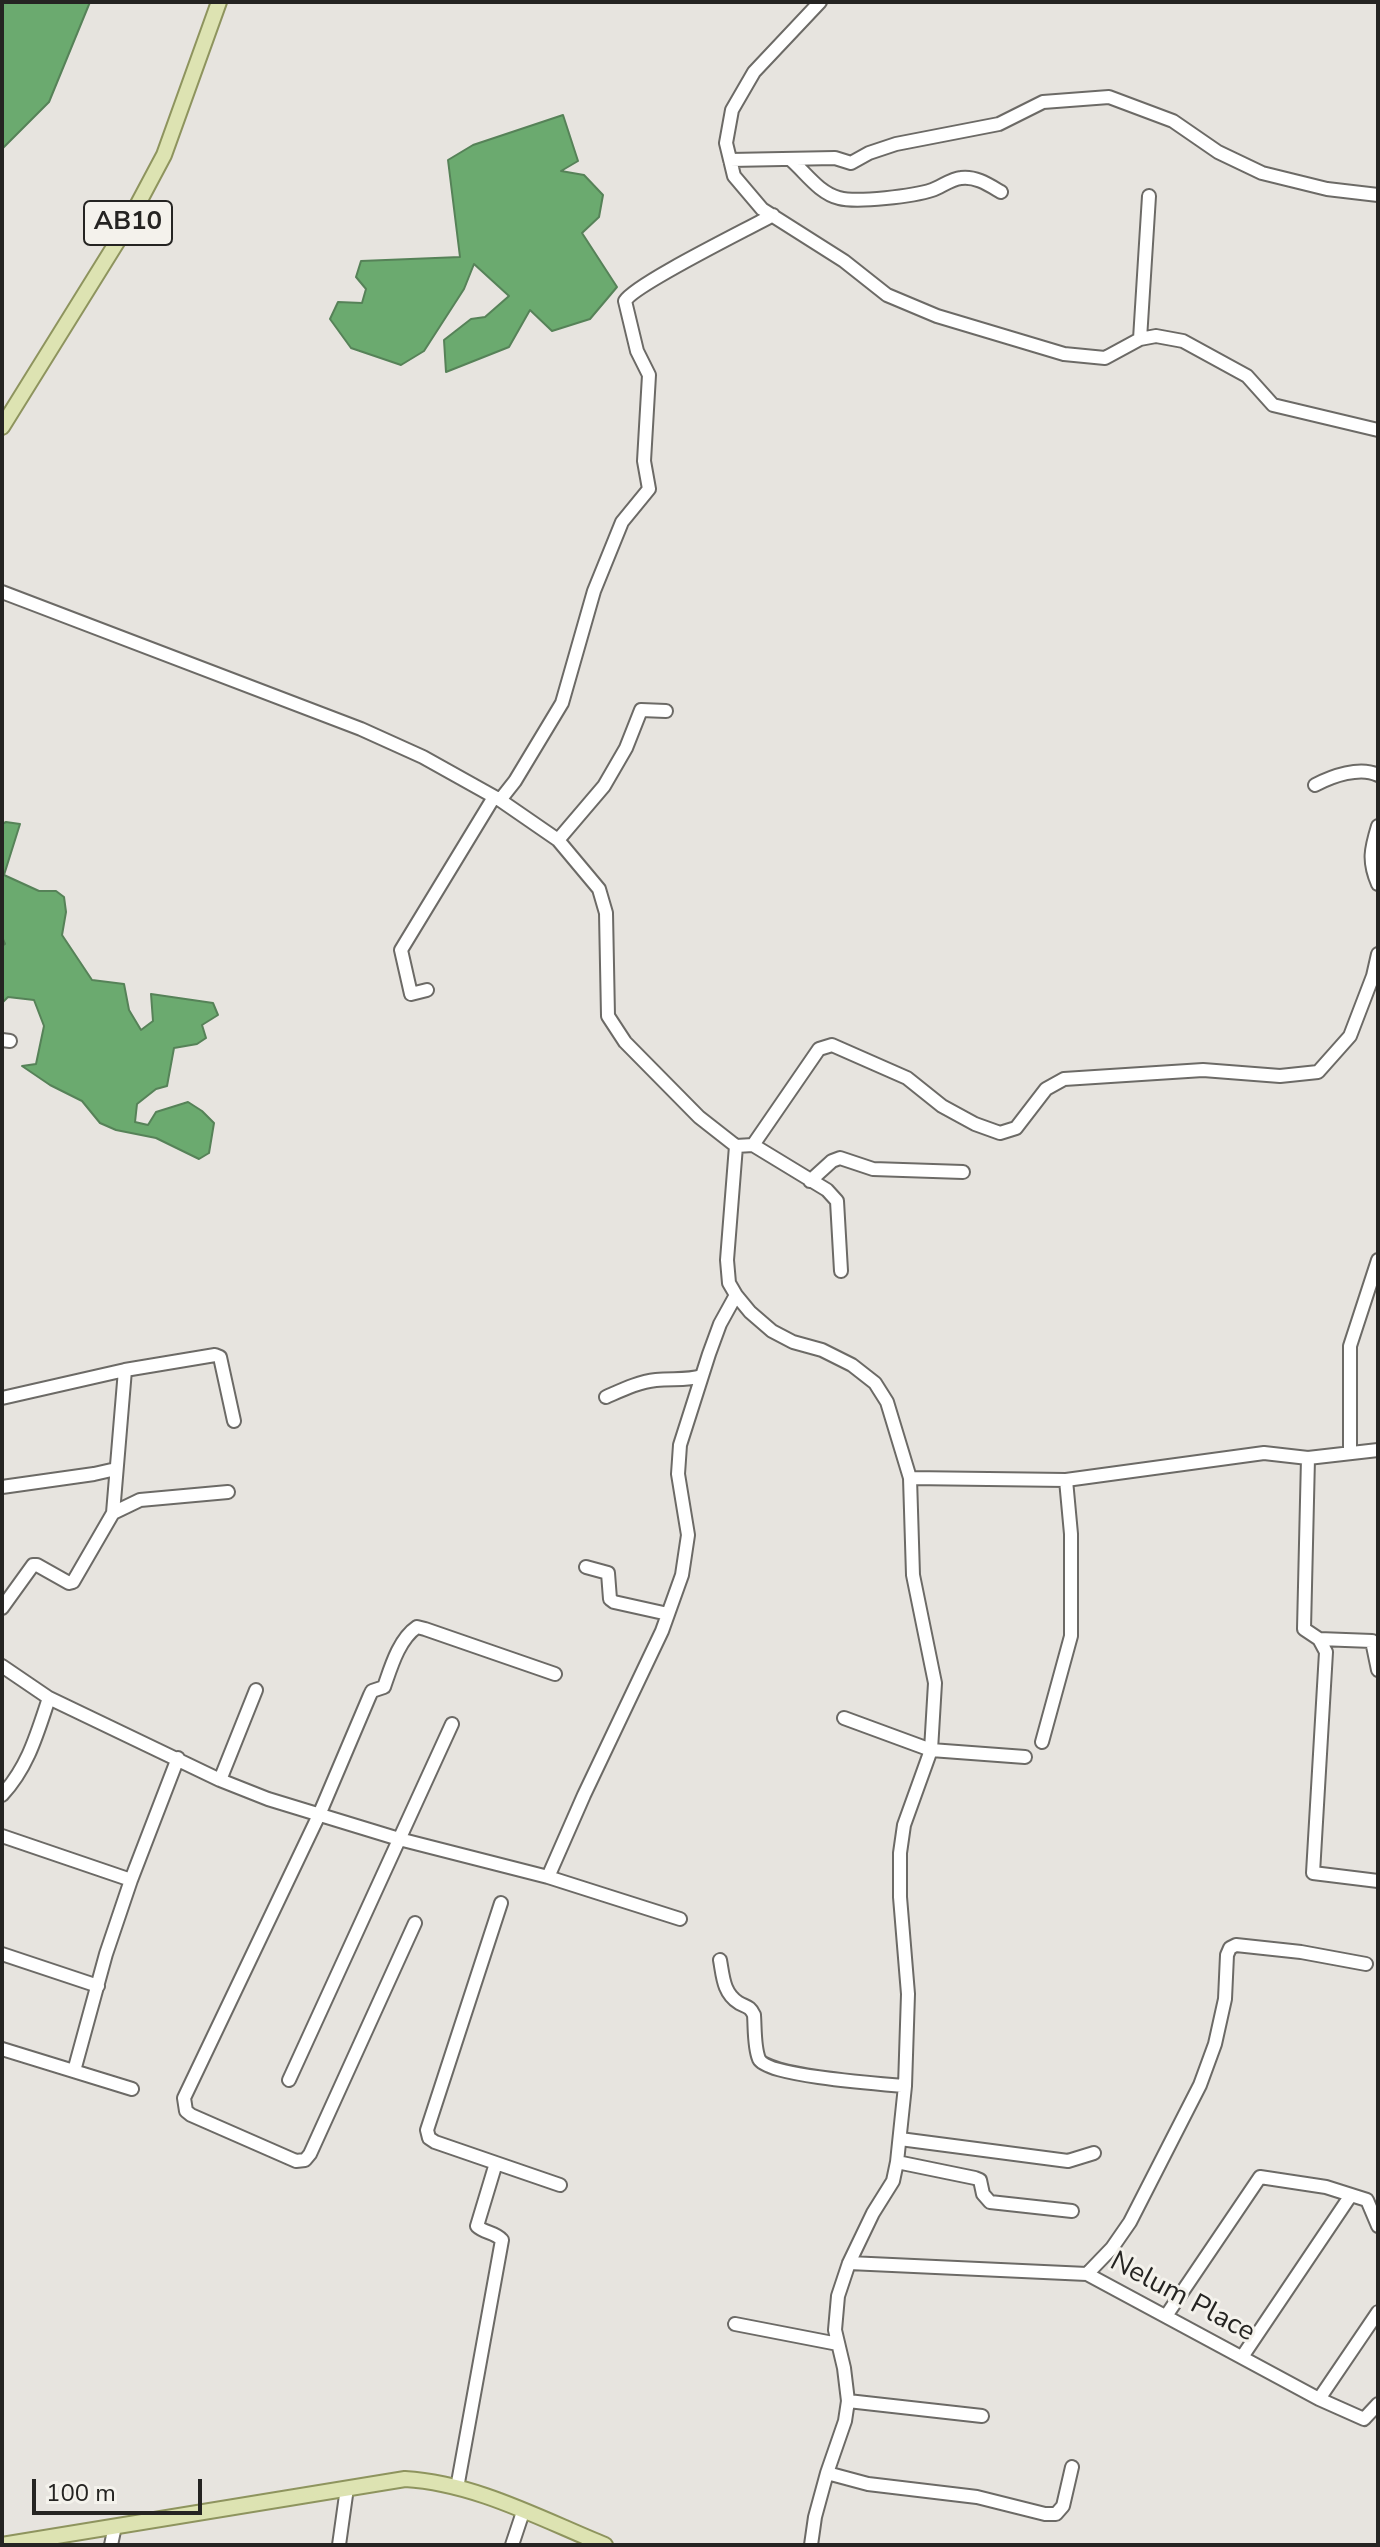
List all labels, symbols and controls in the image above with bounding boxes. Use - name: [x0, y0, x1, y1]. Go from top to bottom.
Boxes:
- road number: AB10: [84, 201, 172, 245]
- street label: Nelum Place: [1104, 2246, 1260, 2350]
- scale bar: [36, 2463, 206, 2513]
- text: 100 m: [46, 2477, 116, 2509]

